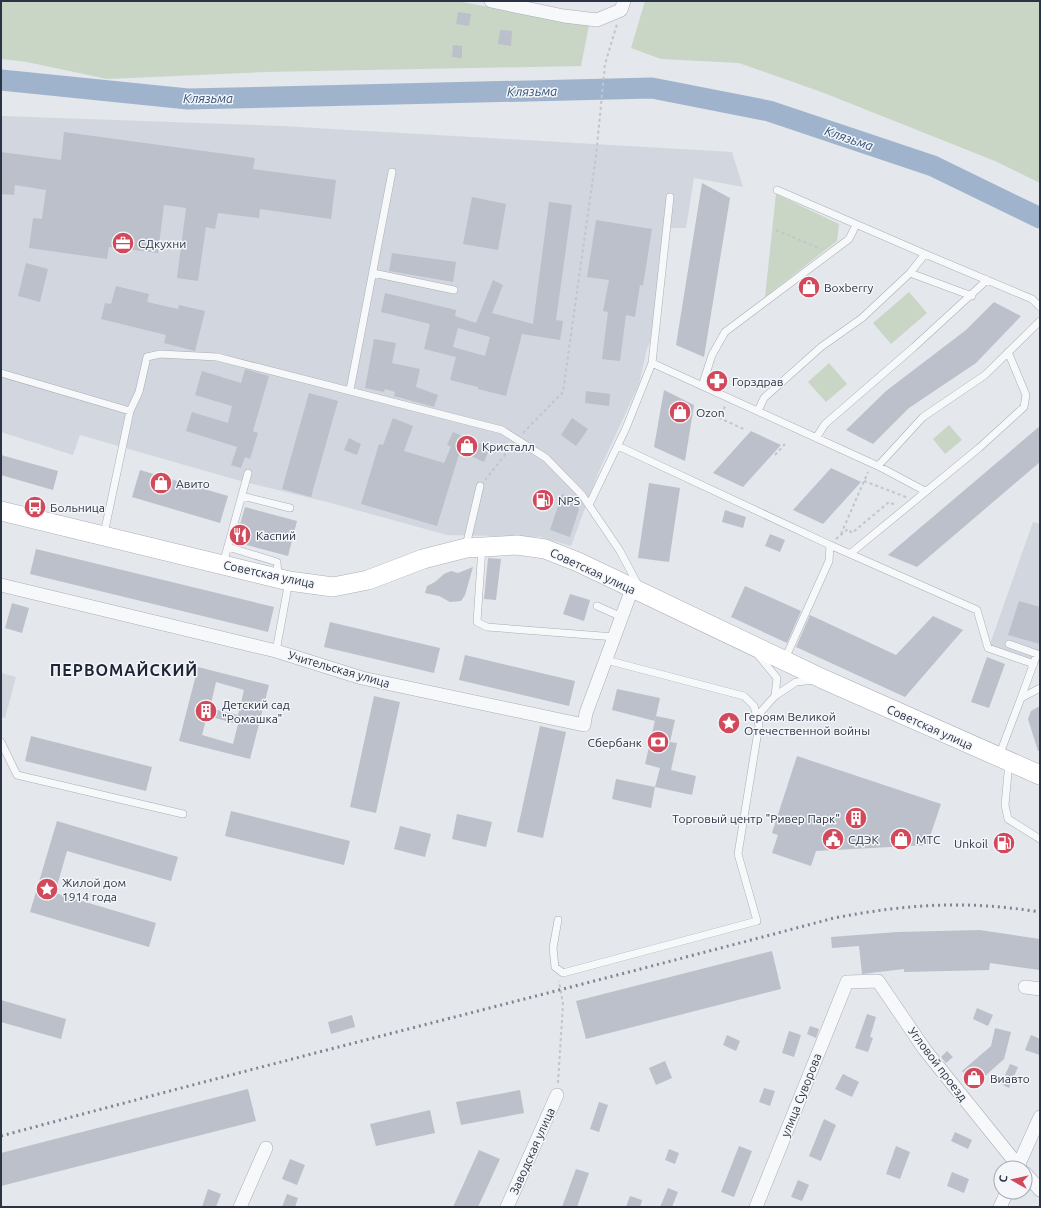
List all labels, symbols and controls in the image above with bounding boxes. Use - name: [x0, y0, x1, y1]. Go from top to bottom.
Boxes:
- water label: Клязьма: [507, 84, 557, 98]
- water label: Клязьма: [183, 91, 233, 105]
- water label: Клязьма: [823, 123, 875, 153]
- office icon: СДкухни: [110, 230, 136, 256]
- place label: СДкухни: [138, 237, 186, 250]
- shop icon: Boxberry: [796, 274, 822, 300]
- place label: Boxberry: [824, 281, 874, 294]
- pharmacy icon: Горздрав: [704, 368, 730, 394]
- place label: Горздрав: [732, 375, 783, 388]
- shop icon: Ozon: [667, 399, 693, 425]
- place label: Ozon: [696, 406, 725, 419]
- shop icon: Кристалл: [454, 433, 480, 459]
- place label: Кристалл: [482, 440, 535, 453]
- shop icon: Авито: [148, 470, 174, 496]
- place label: Авито: [176, 477, 210, 490]
- fuel station icon: NPS: [530, 487, 556, 513]
- bus stop icon: Больница: [22, 494, 48, 520]
- place label: NPS: [558, 494, 580, 507]
- place label: Больница: [50, 501, 105, 514]
- restaurant icon: Каспий: [227, 522, 253, 548]
- place label: Каспий: [256, 529, 296, 542]
- street label: Советская улица: [548, 545, 638, 597]
- street label: Советская улица: [222, 558, 316, 590]
- street label: Учительская улица: [287, 648, 391, 690]
- district label: ПЕРВОМАЙСКИЙ: [50, 660, 198, 679]
- building icon: Детский сад "Ромашка": [193, 698, 219, 724]
- place label: Детский сад "Ромашка": [222, 698, 290, 725]
- street label: Советская улица: [885, 702, 975, 752]
- place icon: Героям Великой Отечественной войны: [716, 710, 742, 736]
- place label: Героям Великой Отечественной войны: [744, 710, 870, 737]
- bank icon: Сбербанк: [645, 729, 671, 755]
- place label: Сбербанк: [588, 736, 642, 749]
- building icon: Торговый центр "Ривер Парк": [843, 805, 869, 831]
- place label: Торговый центр "Ривер Парк": [672, 812, 840, 825]
- public building icon: СДЭК: [820, 826, 846, 852]
- shop icon: МТС: [888, 826, 914, 852]
- fuel station icon: Unkoil: [991, 830, 1017, 856]
- place label: СДЭК: [848, 833, 879, 846]
- place label: МТС: [916, 833, 941, 846]
- place label: Unkoil: [954, 837, 988, 850]
- place icon: Жилой дом 1914 года: [34, 876, 60, 902]
- place label: Жилой дом 1914 года: [62, 876, 126, 903]
- street label: Угловой проезд: [906, 1025, 970, 1103]
- street label: улица Суворова: [778, 1051, 824, 1139]
- shop icon: Виавто: [961, 1065, 987, 1091]
- place label: Виавто: [990, 1072, 1030, 1085]
- street label: Заводская улица: [507, 1106, 557, 1196]
- north arrow: [993, 1160, 1033, 1200]
- text: С: [997, 1174, 1010, 1183]

